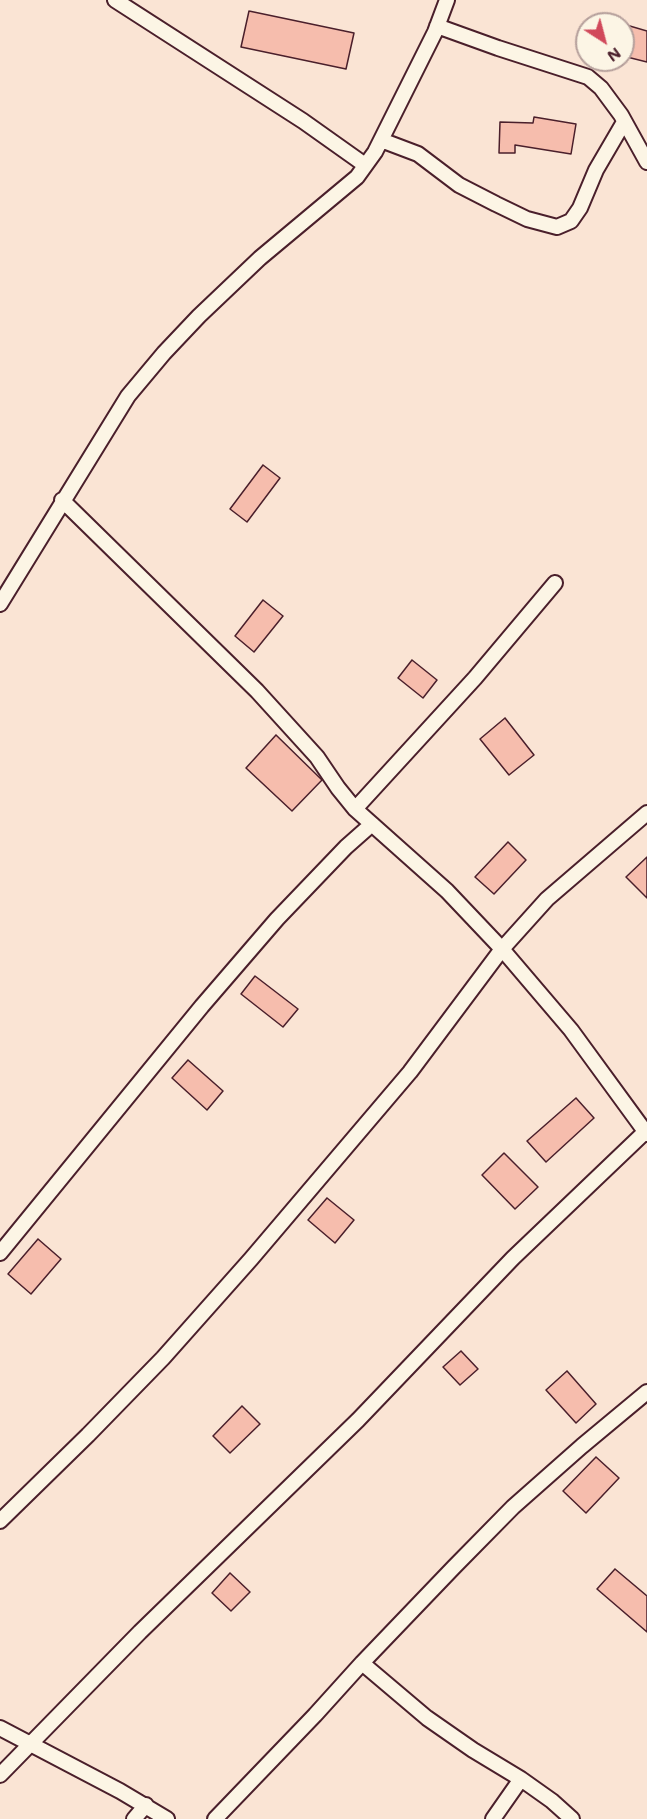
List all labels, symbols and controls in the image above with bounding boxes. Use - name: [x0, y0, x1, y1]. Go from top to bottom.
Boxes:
- north arrow: [575, 12, 635, 72]
- text: N: [604, 43, 626, 67]

